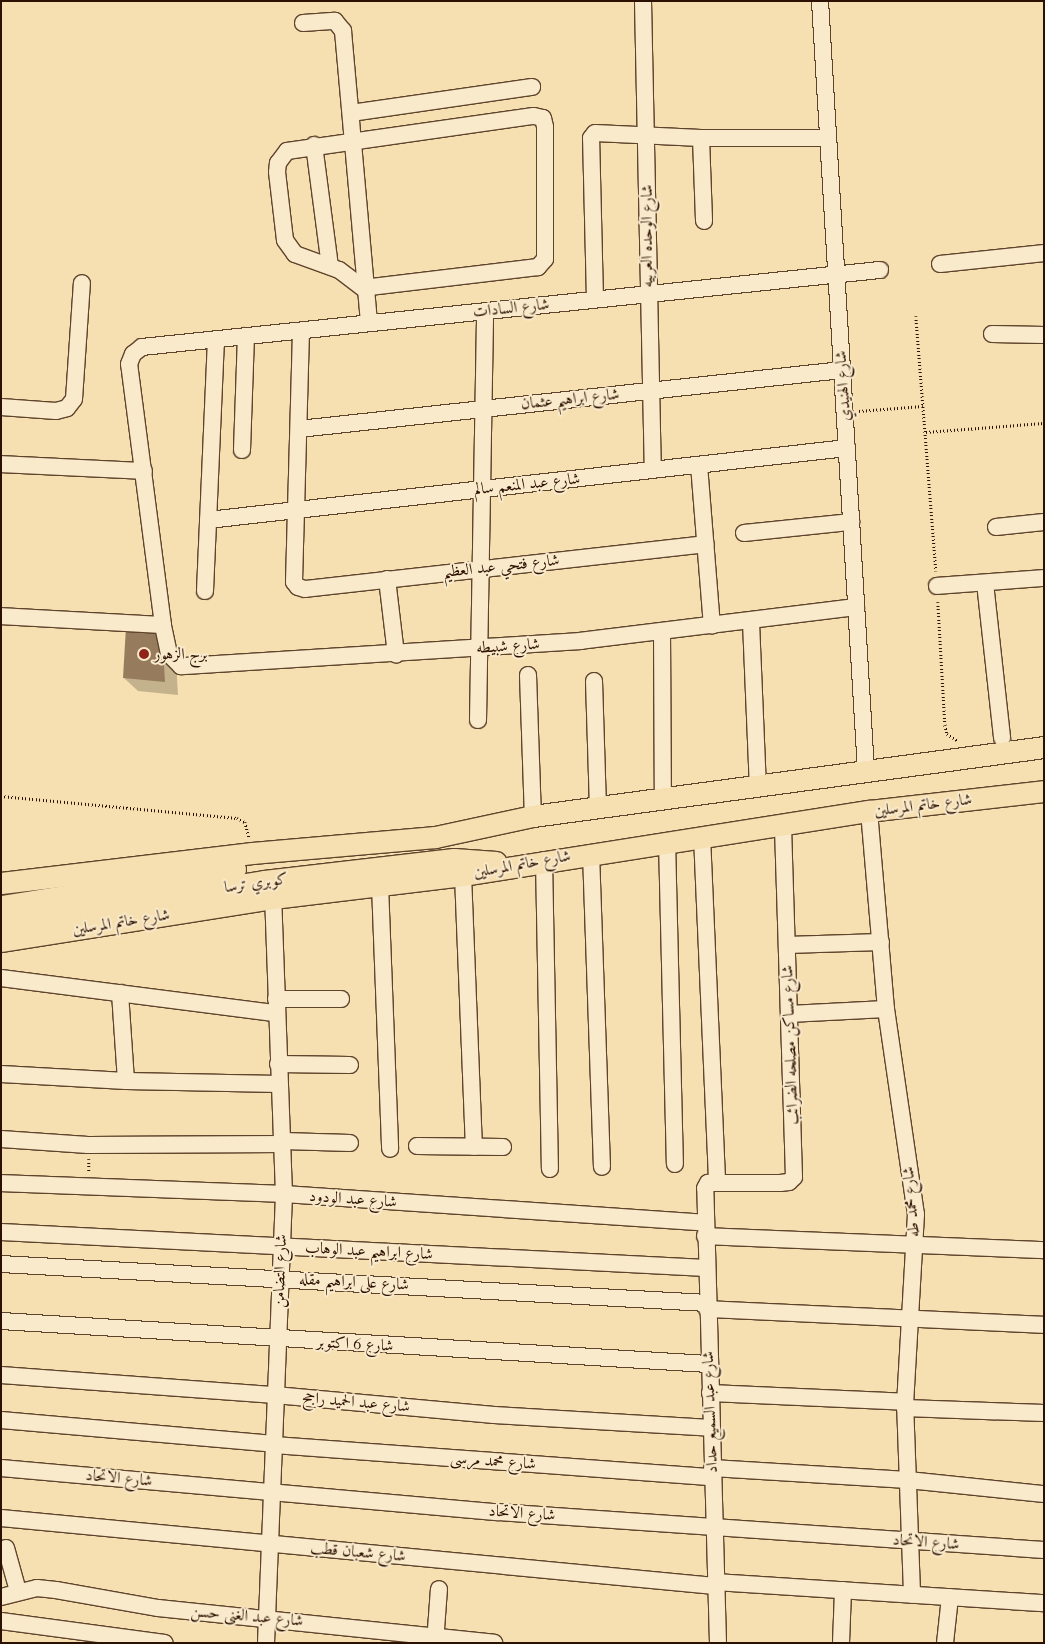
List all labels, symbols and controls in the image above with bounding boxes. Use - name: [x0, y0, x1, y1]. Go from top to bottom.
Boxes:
- street label: شارع الوحده العربيه: [637, 185, 657, 287]
- street label: شارع السادات: [472, 294, 550, 322]
- street label: شارع الهنيدي: [831, 350, 855, 422]
- street label: شارع ابراهيم عثمان: [520, 384, 620, 414]
- street label: شارع عبد المنعم سالم: [473, 469, 581, 499]
- street label: شارع فتحي عبد العظيم: [442, 550, 560, 582]
- street label: شارع شبيطه: [475, 634, 541, 658]
- place label: برج الزهور: [154, 644, 207, 664]
- marker: برج الزهور: [138, 648, 150, 660]
- street label: شارع خاتم المرسلين: [873, 789, 973, 821]
- street label: شارع خاتم المرسلين: [472, 846, 572, 882]
- street label: كوبري ترسا: [223, 869, 289, 897]
- street label: شارع خاتم المرسلين: [71, 905, 171, 939]
- street label: شارع مساكن مصلحه الضرائب: [778, 965, 802, 1125]
- street label: شارع محمد طه: [898, 1166, 924, 1238]
- street label: شارع عبد الودود: [308, 1186, 398, 1212]
- street label: شارع التضامن: [269, 1234, 291, 1308]
- street label: شارع ابراهيم عبد الوهاب: [305, 1238, 433, 1264]
- street label: شارع على ابراهيم مقله: [299, 1270, 409, 1294]
- street label: شارع 6 اكتوبر: [316, 1332, 394, 1356]
- street label: شارع عبد السميع حداد: [698, 1351, 722, 1473]
- street label: شارع عبد الحميد راجح: [301, 1388, 411, 1416]
- street label: شارع محمد مرسى: [449, 1448, 537, 1474]
- street label: شارع الاتحاد: [85, 1466, 153, 1490]
- street label: شارع الاتحاد: [488, 1501, 556, 1525]
- street label: شارع الاتحاد: [892, 1530, 960, 1554]
- street label: شارع شعبان قطب: [309, 1538, 407, 1566]
- street label: شارع عبد الغنى حسن: [190, 1602, 304, 1630]

